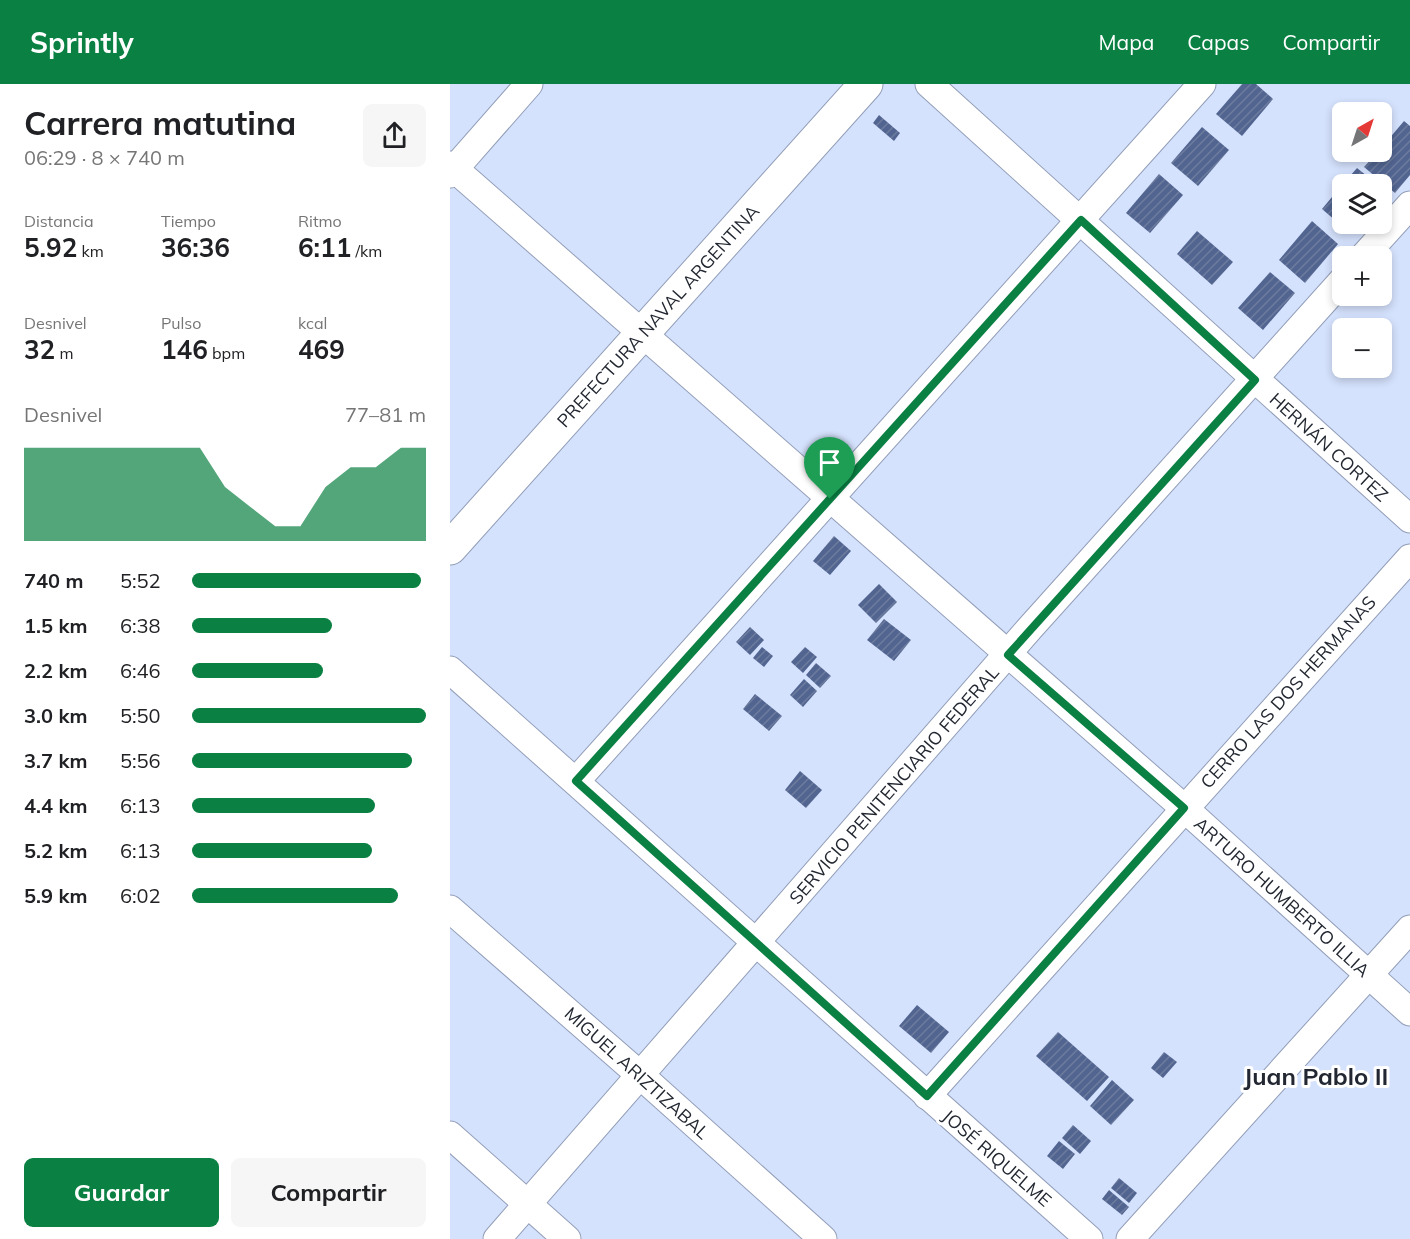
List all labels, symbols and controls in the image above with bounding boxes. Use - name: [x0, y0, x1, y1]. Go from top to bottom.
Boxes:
- text: Sprintly: [30, 25, 134, 60]
- text: Mapa: [1099, 29, 1154, 55]
- text: Capas: [1187, 29, 1250, 55]
- text: Compartir: [1283, 29, 1380, 55]
- text: Carrera matutina: [24, 102, 296, 143]
- north arrow: [1332, 102, 1392, 162]
- map controls: [1332, 102, 1392, 378]
- button: share: [363, 104, 426, 167]
- text: 06:29 · 8 × 740 m: [24, 145, 185, 170]
- button: layers: [1332, 174, 1392, 234]
- street label: PREFECTURA NAVAL ARGENTINA: [552, 200, 764, 432]
- text: Distancia: [24, 211, 94, 231]
- text: Tiempo: [161, 211, 216, 231]
- text: Ritmo: [298, 211, 342, 231]
- text: 5.92: [24, 231, 77, 264]
- text: 36:36: [161, 231, 230, 264]
- text: 6:11: [298, 231, 351, 264]
- text: km: [77, 241, 104, 261]
- text: /km: [351, 241, 382, 261]
- button: +: [1332, 246, 1392, 306]
- text: Desnivel: [24, 313, 87, 333]
- text: Pulso: [161, 313, 201, 333]
- text: kcal: [298, 313, 327, 333]
- button: −: [1332, 318, 1392, 378]
- text: 32: [24, 333, 55, 366]
- text: 146: [161, 333, 208, 366]
- text: 469: [298, 333, 345, 366]
- text: m: [55, 343, 73, 363]
- text: bpm: [208, 343, 245, 363]
- street label: HERNÁN CORTEZ: [1265, 388, 1393, 506]
- text: Desnivel: [24, 402, 102, 427]
- text: 77–81 m: [345, 402, 426, 427]
- pin: [804, 437, 855, 499]
- icon: arrive: [813, 446, 846, 479]
- text: 740 m: [24, 568, 83, 593]
- text: 5:52: [120, 568, 161, 593]
- street label: CERRO LAS DOS HERMANAS: [1195, 591, 1381, 793]
- text: 1.5 km: [24, 613, 87, 638]
- text: 6:38: [120, 613, 161, 638]
- text: 2.2 km: [24, 658, 87, 683]
- text: 6:46: [120, 658, 161, 683]
- street label: SERVICIO PENITENCIARIO FEDERAL: [784, 661, 1004, 909]
- text: 3.0 km: [24, 703, 87, 728]
- text: 5:50: [120, 703, 161, 728]
- text: 3.7 km: [24, 748, 87, 773]
- text: 5:56: [120, 748, 161, 773]
- text: 4.4 km: [24, 793, 87, 818]
- text: 6:13: [120, 793, 161, 818]
- street label: ARTURO HUMBERTO ILLIA: [1189, 812, 1375, 982]
- text: 5.2 km: [24, 838, 87, 863]
- text: 6:13: [120, 838, 161, 863]
- text: 5.9 km: [24, 883, 87, 908]
- text: 6:02: [120, 883, 161, 908]
- street label: MIGUEL ARIZTIZABAL: [560, 1002, 714, 1144]
- district label: Juan Pablo II: [1244, 1061, 1388, 1091]
- street label: JOSÉ RIQUELME: [938, 1104, 1056, 1212]
- button: Guardar: [24, 1158, 219, 1227]
- button: Compartir: [231, 1158, 426, 1227]

